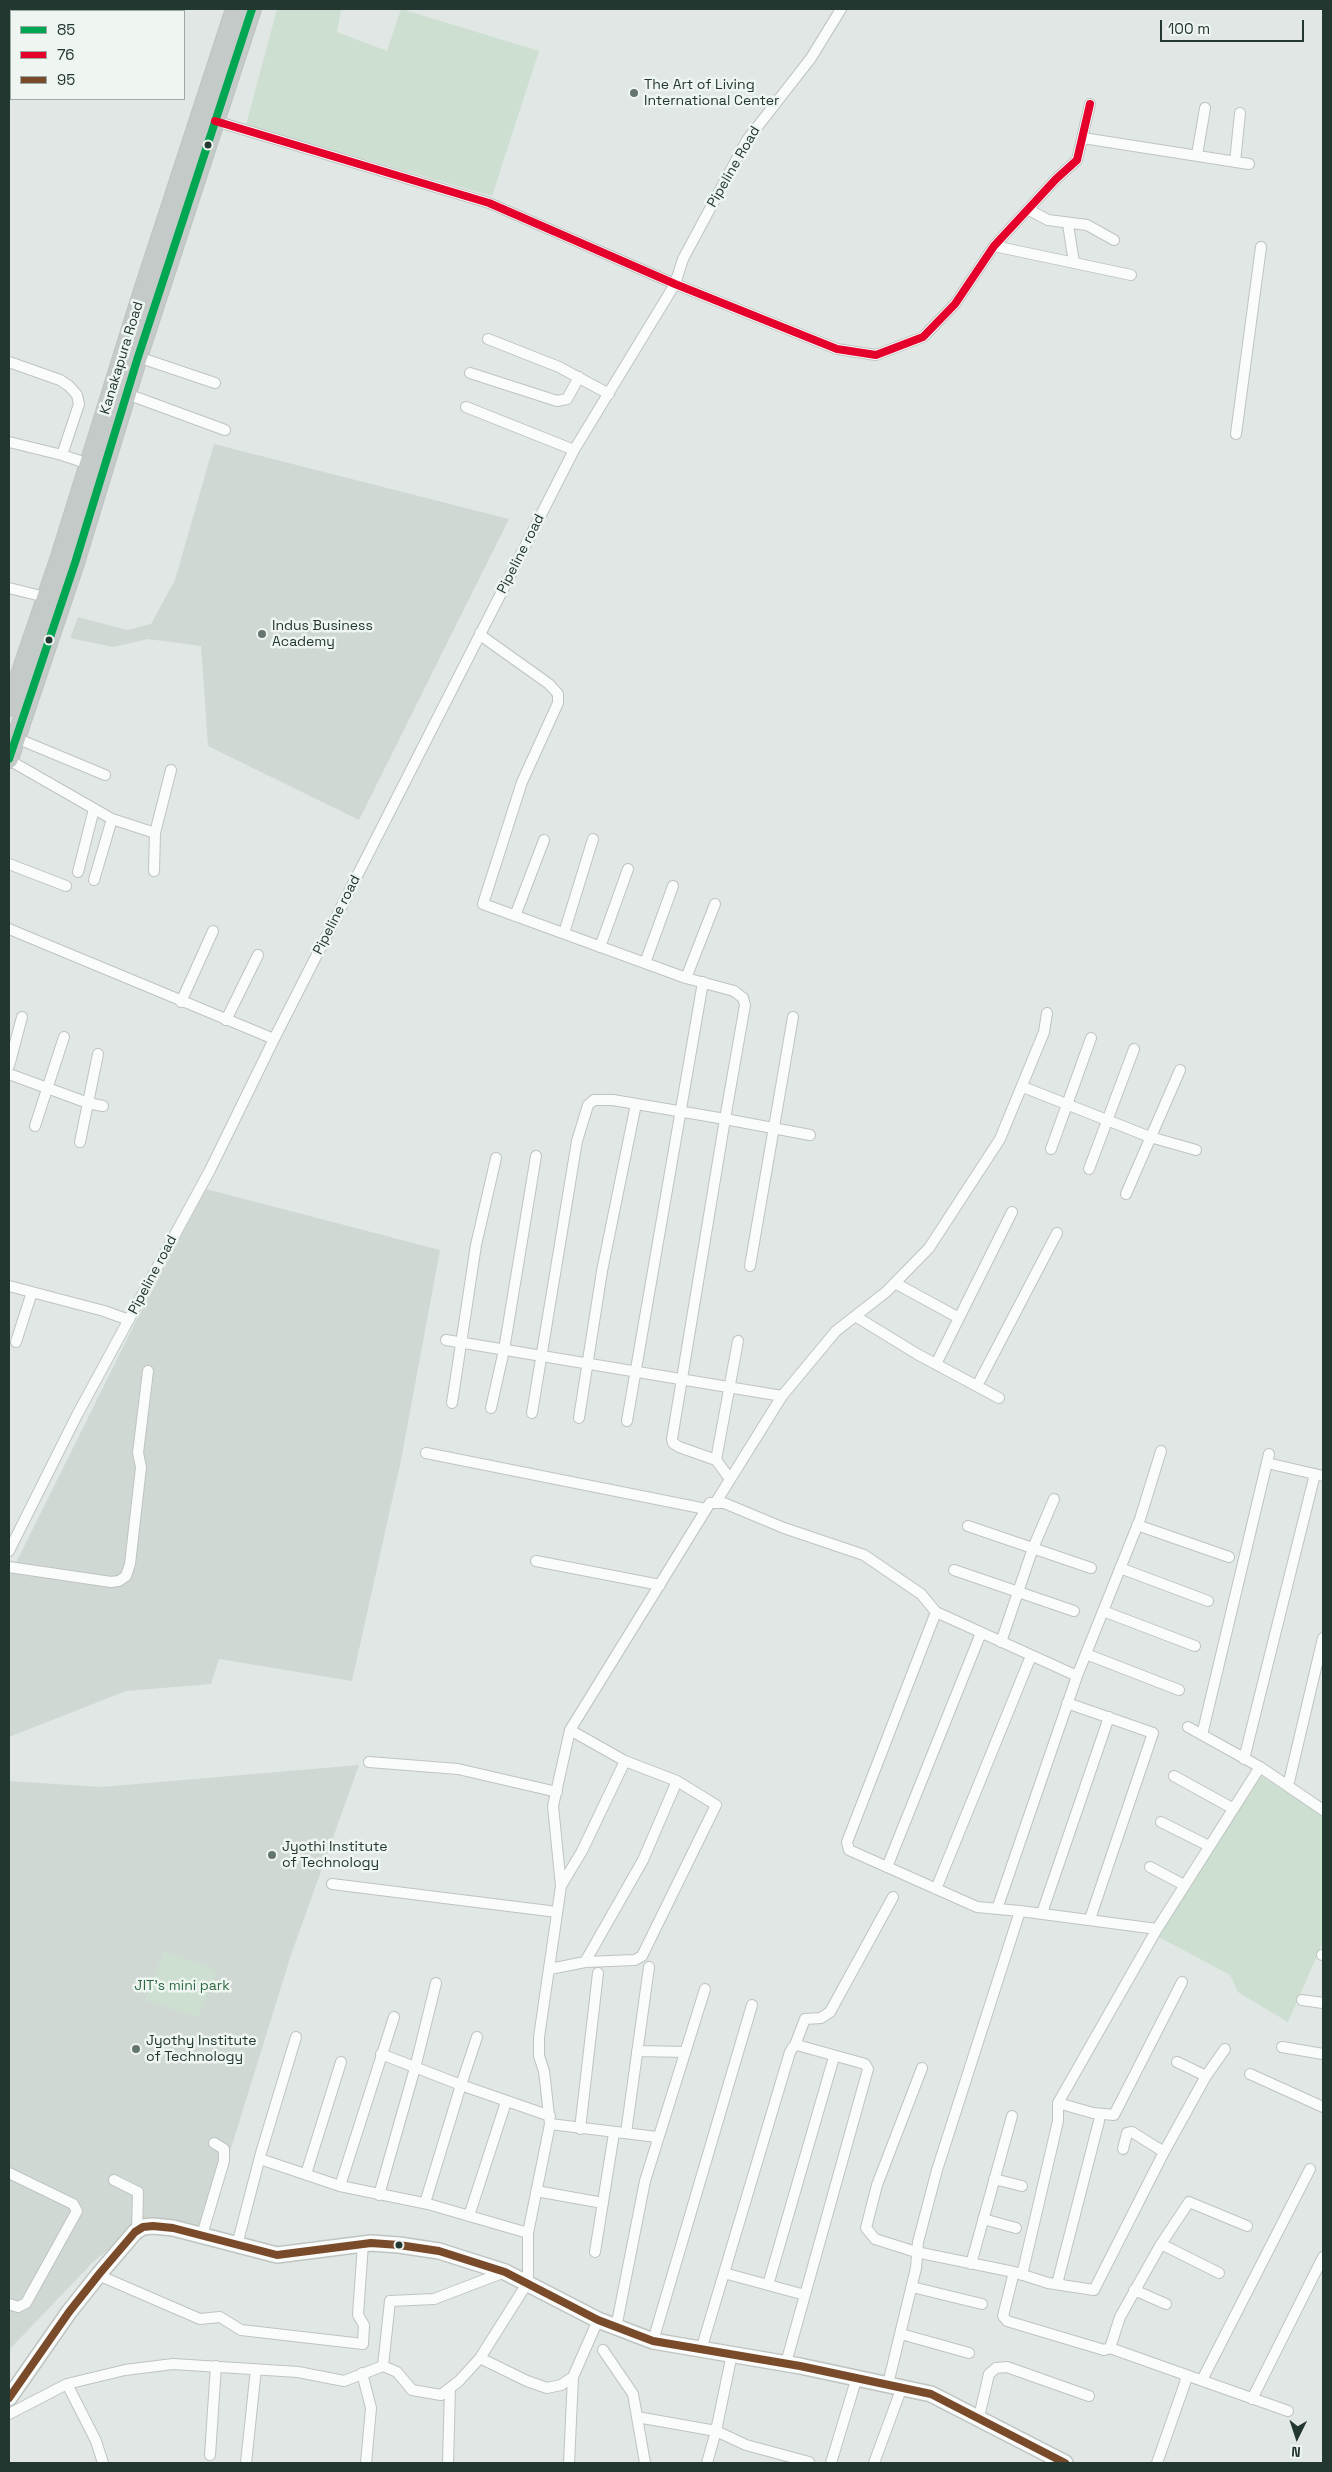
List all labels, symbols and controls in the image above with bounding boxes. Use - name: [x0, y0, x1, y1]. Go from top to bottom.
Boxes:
- legend: [10, 10, 185, 100]
- scale bar: [1162, 10, 1306, 42]
- text: 100 m: [1168, 19, 1210, 38]
- text: 85: [57, 20, 75, 39]
- text: 76: [57, 45, 75, 64]
- text: 95: [57, 70, 75, 89]
- place label: The Art of Living International Center: [644, 77, 779, 110]
- marker: The Art of Living International Center: [628, 87, 640, 99]
- street label: Pipeline Road: [704, 123, 764, 211]
- unlabelled marker: [203, 140, 213, 150]
- street label: Kanakapura Road: [97, 299, 147, 417]
- street label: Pipeline road: [494, 511, 548, 597]
- place label: Indus Business Academy: [272, 618, 373, 650]
- marker: Indus Business Academy: [256, 628, 268, 640]
- unlabelled marker: [44, 635, 54, 645]
- street label: Pipeline road: [310, 872, 364, 958]
- street label: Pipeline road: [125, 1233, 181, 1317]
- place label: Jyothi Institute of Technology: [282, 1839, 388, 1871]
- marker: Jyothi Institute of Technology: [266, 1849, 278, 1861]
- park label: JIT's mini park: [134, 1978, 230, 1994]
- place label: Jyothy Institute of Technology: [146, 2033, 257, 2066]
- marker: Jyothy Institute of Technology: [130, 2043, 142, 2055]
- unlabelled marker: [394, 2240, 404, 2250]
- north arrow: [1272, 2412, 1322, 2462]
- text: N: [1291, 2443, 1301, 2461]

